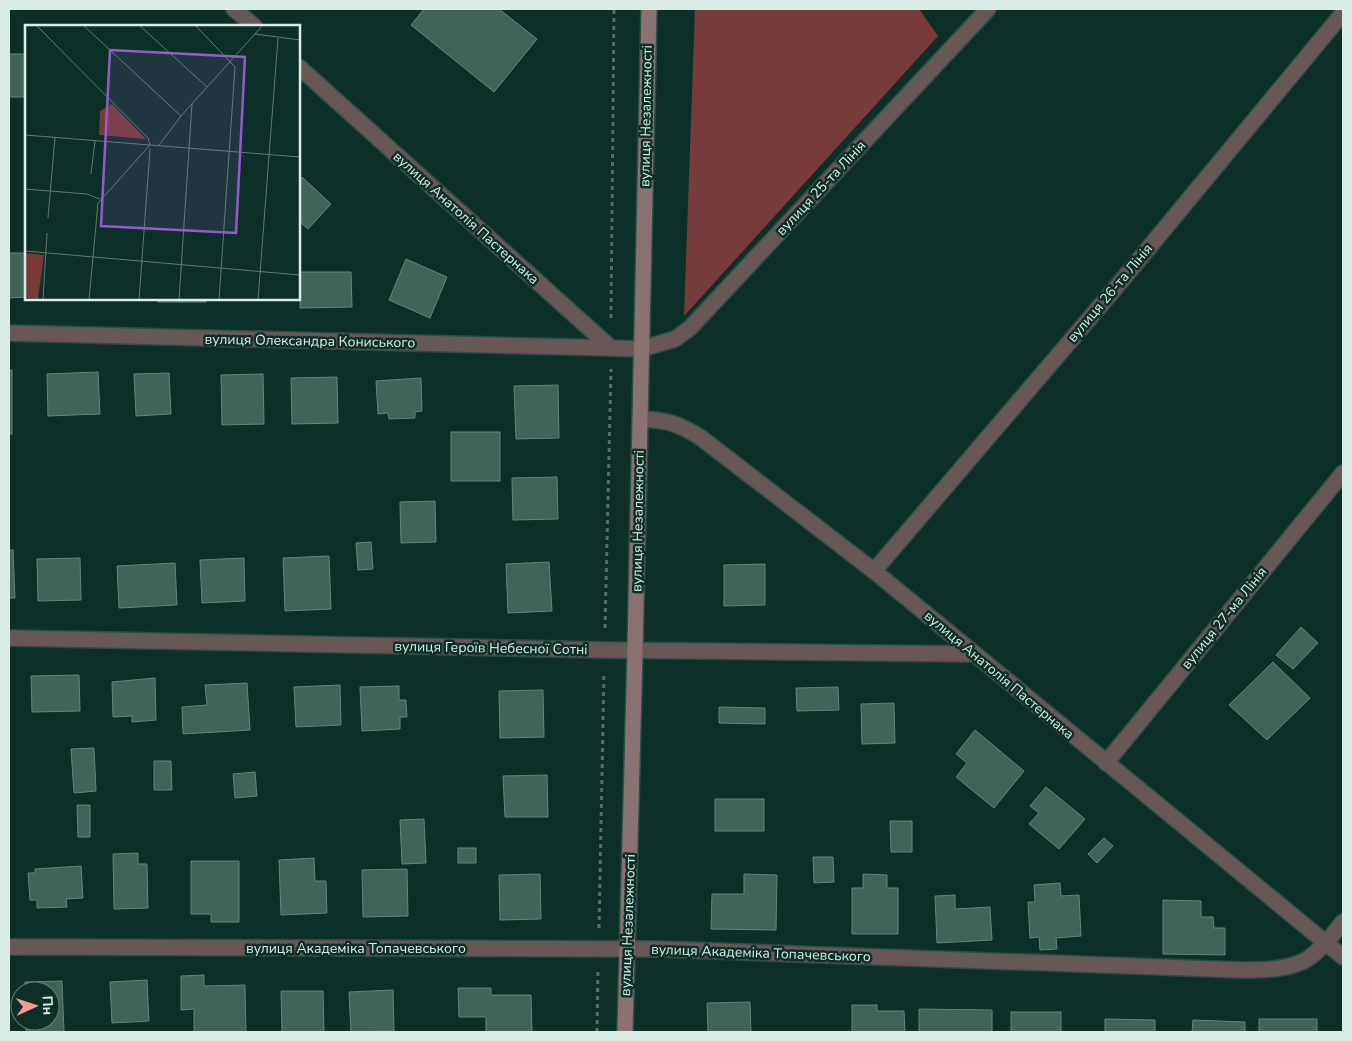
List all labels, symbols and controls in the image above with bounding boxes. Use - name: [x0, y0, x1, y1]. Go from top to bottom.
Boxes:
- inset map: [25, 25, 300, 300]
- street label: вулиця Незалежності: [635, 45, 657, 187]
- street label: вулиця 25-та Лінія: [772, 136, 870, 240]
- street label: вулиця Анатолія Пастернака: [389, 147, 543, 289]
- street label: вулиця 26-та Лінія: [1063, 240, 1157, 346]
- street label: вулиця Олександра Кониського: [205, 330, 416, 352]
- street label: вулиця Незалежності: [627, 450, 649, 592]
- street label: вулиця 27-ма Лінія: [1177, 563, 1271, 673]
- street label: вулиця Анатолія Пастернака: [920, 607, 1078, 743]
- street label: вулиця Героїв Небесної Сотні: [394, 637, 588, 659]
- street label: вулиця Незалежності: [616, 854, 640, 996]
- street label: вулиця Академіка Топачевського: [246, 939, 466, 958]
- street label: вулиця Академіка Топачевського: [651, 940, 871, 966]
- north arrow: [10, 981, 60, 1031]
- text: Пн: [37, 995, 57, 1015]

